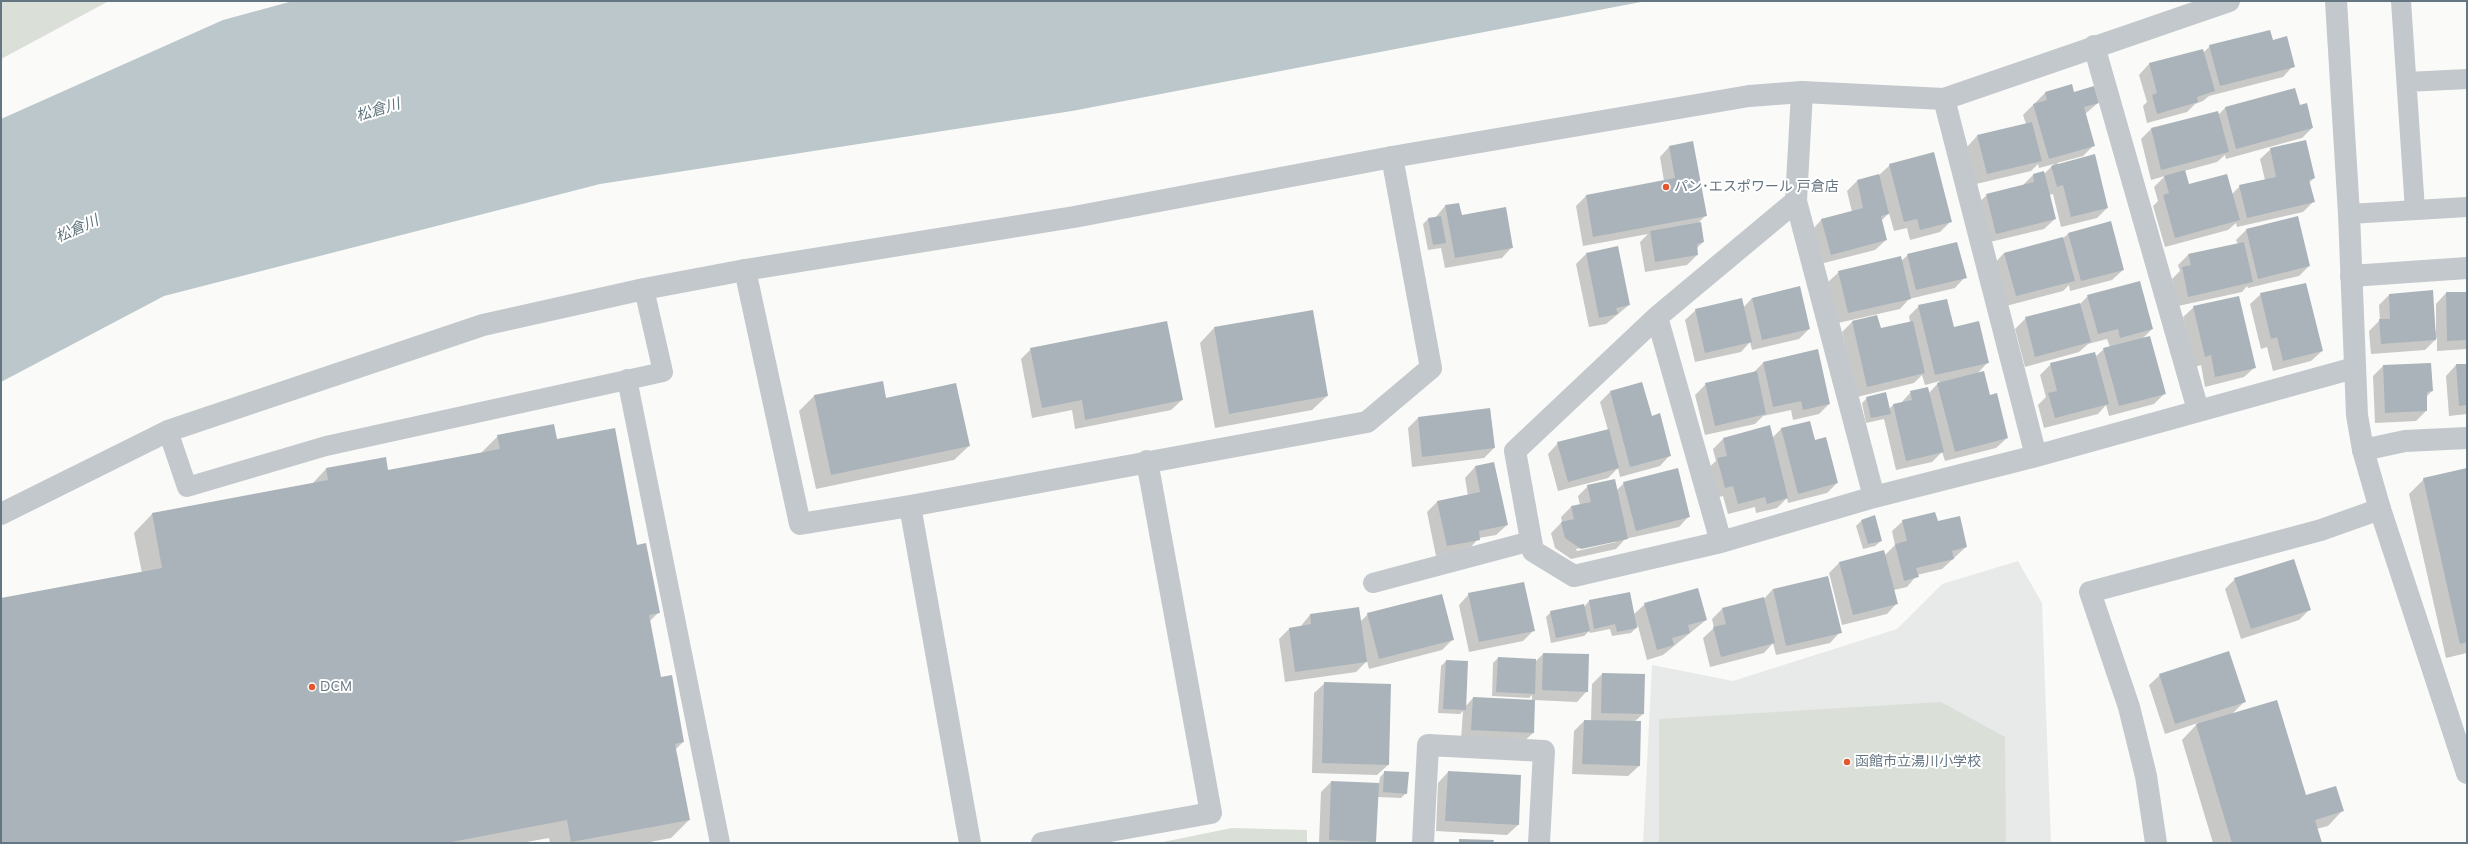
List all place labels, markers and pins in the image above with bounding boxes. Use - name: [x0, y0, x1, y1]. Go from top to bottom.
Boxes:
- place label: パン･エスポワール 戸倉店: [1674, 179, 1839, 195]
- marker: パン･エスポワール 戸倉店: [1661, 182, 1671, 192]
- place label: DCM: [320, 679, 352, 695]
- marker: DCM: [307, 682, 317, 692]
- place label: 函館市立湯川小学校: [1855, 754, 1981, 770]
- marker: 函館市立湯川小学校: [1842, 757, 1852, 767]

